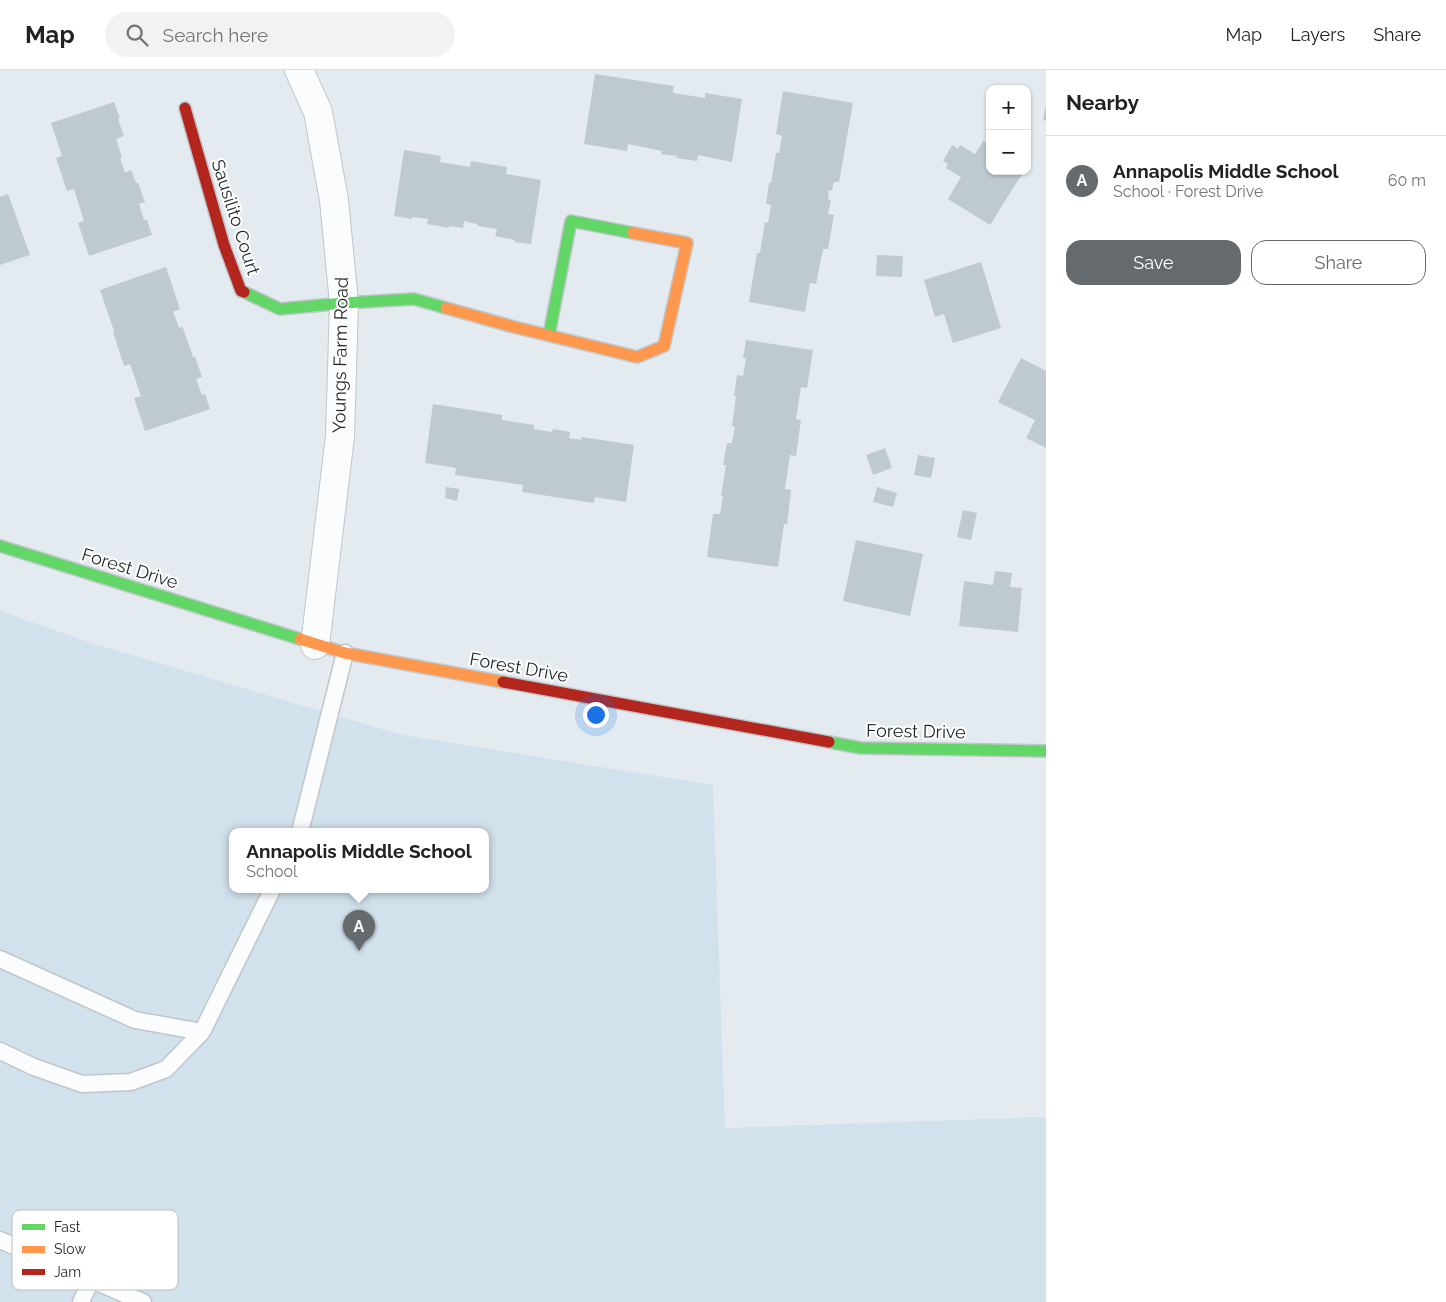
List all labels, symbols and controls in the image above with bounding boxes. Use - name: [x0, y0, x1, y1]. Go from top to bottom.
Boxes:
- search box: [105, 12, 455, 57]
- text: Map: [25, 20, 75, 49]
- icon: search: [123, 21, 151, 49]
- text: Search here: [163, 24, 268, 46]
- text: Map: [1226, 24, 1262, 45]
- text: Layers: [1290, 24, 1345, 45]
- text: Share: [1373, 24, 1421, 45]
- map controls: [986, 85, 1031, 175]
- button: +: [986, 85, 1031, 130]
- text: Nearby: [1066, 90, 1139, 115]
- button: −: [986, 130, 1031, 175]
- street label: Sausilito Court: [207, 157, 265, 277]
- text: Annapolis Middle School: [1113, 160, 1339, 182]
- text: A: [1077, 171, 1087, 190]
- text: 60 m: [1388, 171, 1426, 190]
- text: School · Forest Drive: [1113, 182, 1263, 201]
- button: Save: [1066, 240, 1241, 285]
- button: Share: [1251, 240, 1426, 285]
- street label: Youngs Farm Road: [328, 277, 352, 433]
- street label: Forest Drive: [79, 543, 181, 593]
- street label: Forest Drive: [468, 648, 570, 686]
- your location: [583, 702, 609, 728]
- street label: Forest Drive: [866, 720, 966, 742]
- popup: [229, 828, 489, 893]
- text: Annapolis Middle School: [246, 840, 472, 862]
- text: School: [246, 862, 297, 881]
- pin: A: [343, 910, 375, 951]
- legend: [12, 1210, 178, 1290]
- text: Fast: [54, 1219, 81, 1235]
- text: Slow: [54, 1241, 86, 1257]
- text: Jam: [54, 1264, 81, 1280]

